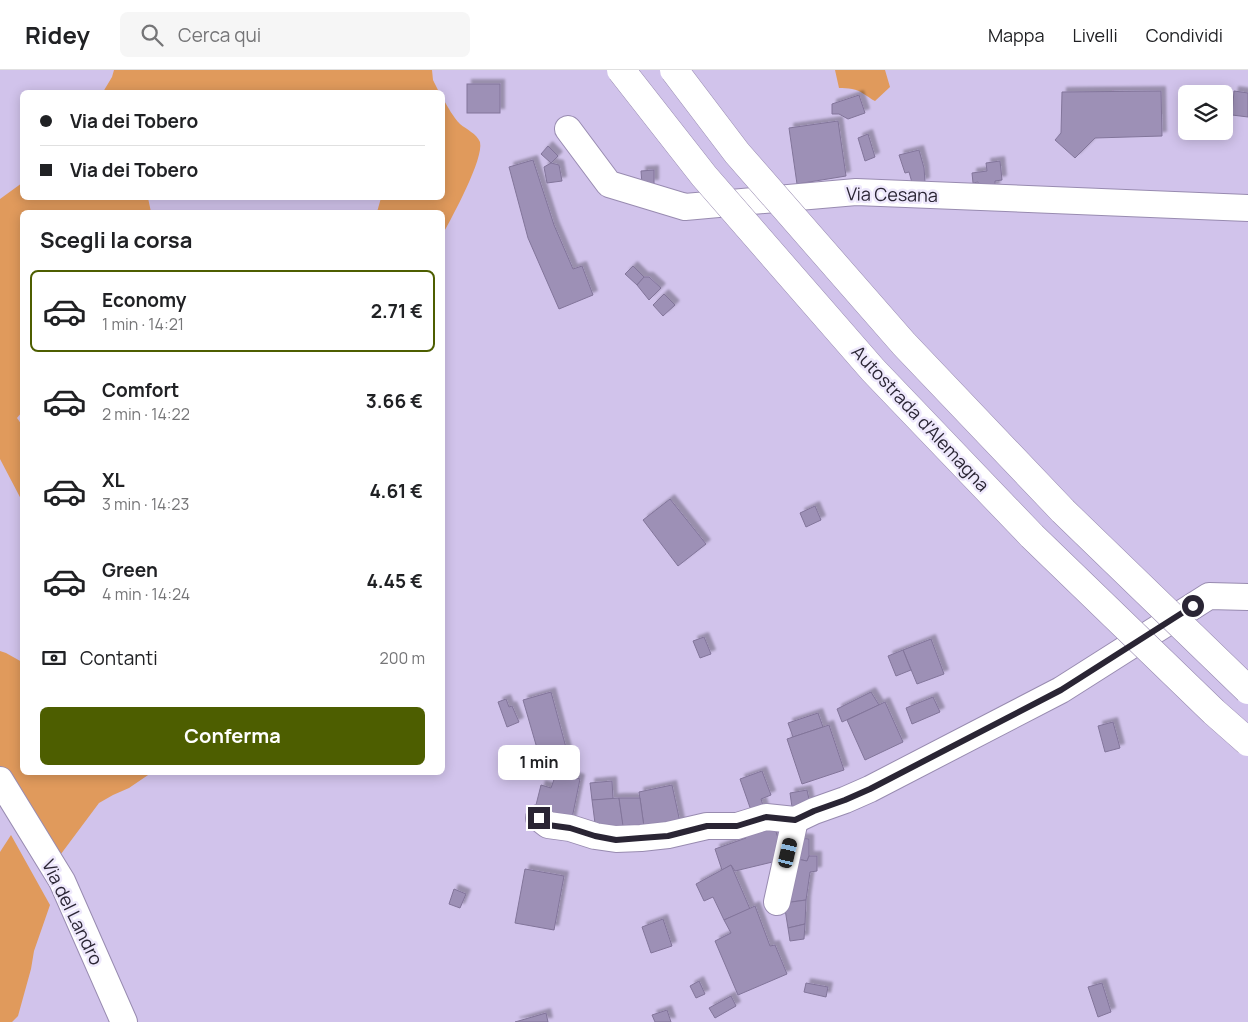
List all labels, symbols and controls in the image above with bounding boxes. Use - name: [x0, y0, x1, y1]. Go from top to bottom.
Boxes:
- search box: [120, 12, 470, 57]
- text: Ridey: [25, 18, 90, 51]
- icon: search: [138, 21, 166, 49]
- text: Cerca qui: [178, 22, 261, 48]
- text: Mappa: [988, 23, 1044, 47]
- text: Livelli: [1072, 23, 1118, 47]
- text: Condividi: [1146, 23, 1223, 47]
- map controls: [1178, 85, 1233, 140]
- button: layers: [1178, 85, 1233, 140]
- text: Via dei Tobero: [70, 108, 198, 134]
- text: Via dei Tobero: [70, 157, 198, 183]
- street label: Via Cesana: [846, 181, 938, 207]
- text: Scegli la corsa: [40, 225, 192, 255]
- text: Economy: [102, 287, 186, 313]
- icon: car: [42, 289, 87, 334]
- text: 2.71 €: [371, 298, 423, 324]
- text: 1 min · 14:21: [102, 313, 184, 335]
- street label: Autostrada d'Alemagna: [847, 340, 995, 496]
- text: Comfort: [102, 377, 179, 403]
- icon: car: [42, 379, 87, 424]
- text: 3.66 €: [366, 388, 423, 414]
- text: 2 min · 14:22: [102, 403, 190, 425]
- text: XL: [102, 467, 125, 493]
- icon: car: [42, 469, 87, 514]
- text: 4.61 €: [369, 478, 423, 504]
- text: 3 min · 14:23: [102, 493, 189, 515]
- text: Green: [102, 557, 158, 583]
- icon: car: [42, 559, 87, 604]
- text: 4.45 €: [367, 568, 423, 594]
- text: 4 min · 14:24: [102, 583, 190, 605]
- route start: [1182, 595, 1204, 617]
- icon: cash: [40, 644, 68, 672]
- text: Contanti: [80, 645, 158, 671]
- text: 200 m: [380, 647, 425, 669]
- button: Conferma: [40, 707, 425, 765]
- callout: 1 min: [498, 746, 580, 780]
- text: 1 min: [519, 751, 559, 773]
- route end: [528, 807, 550, 829]
- car: [777, 837, 798, 869]
- street label: Via del Landro: [37, 855, 109, 969]

